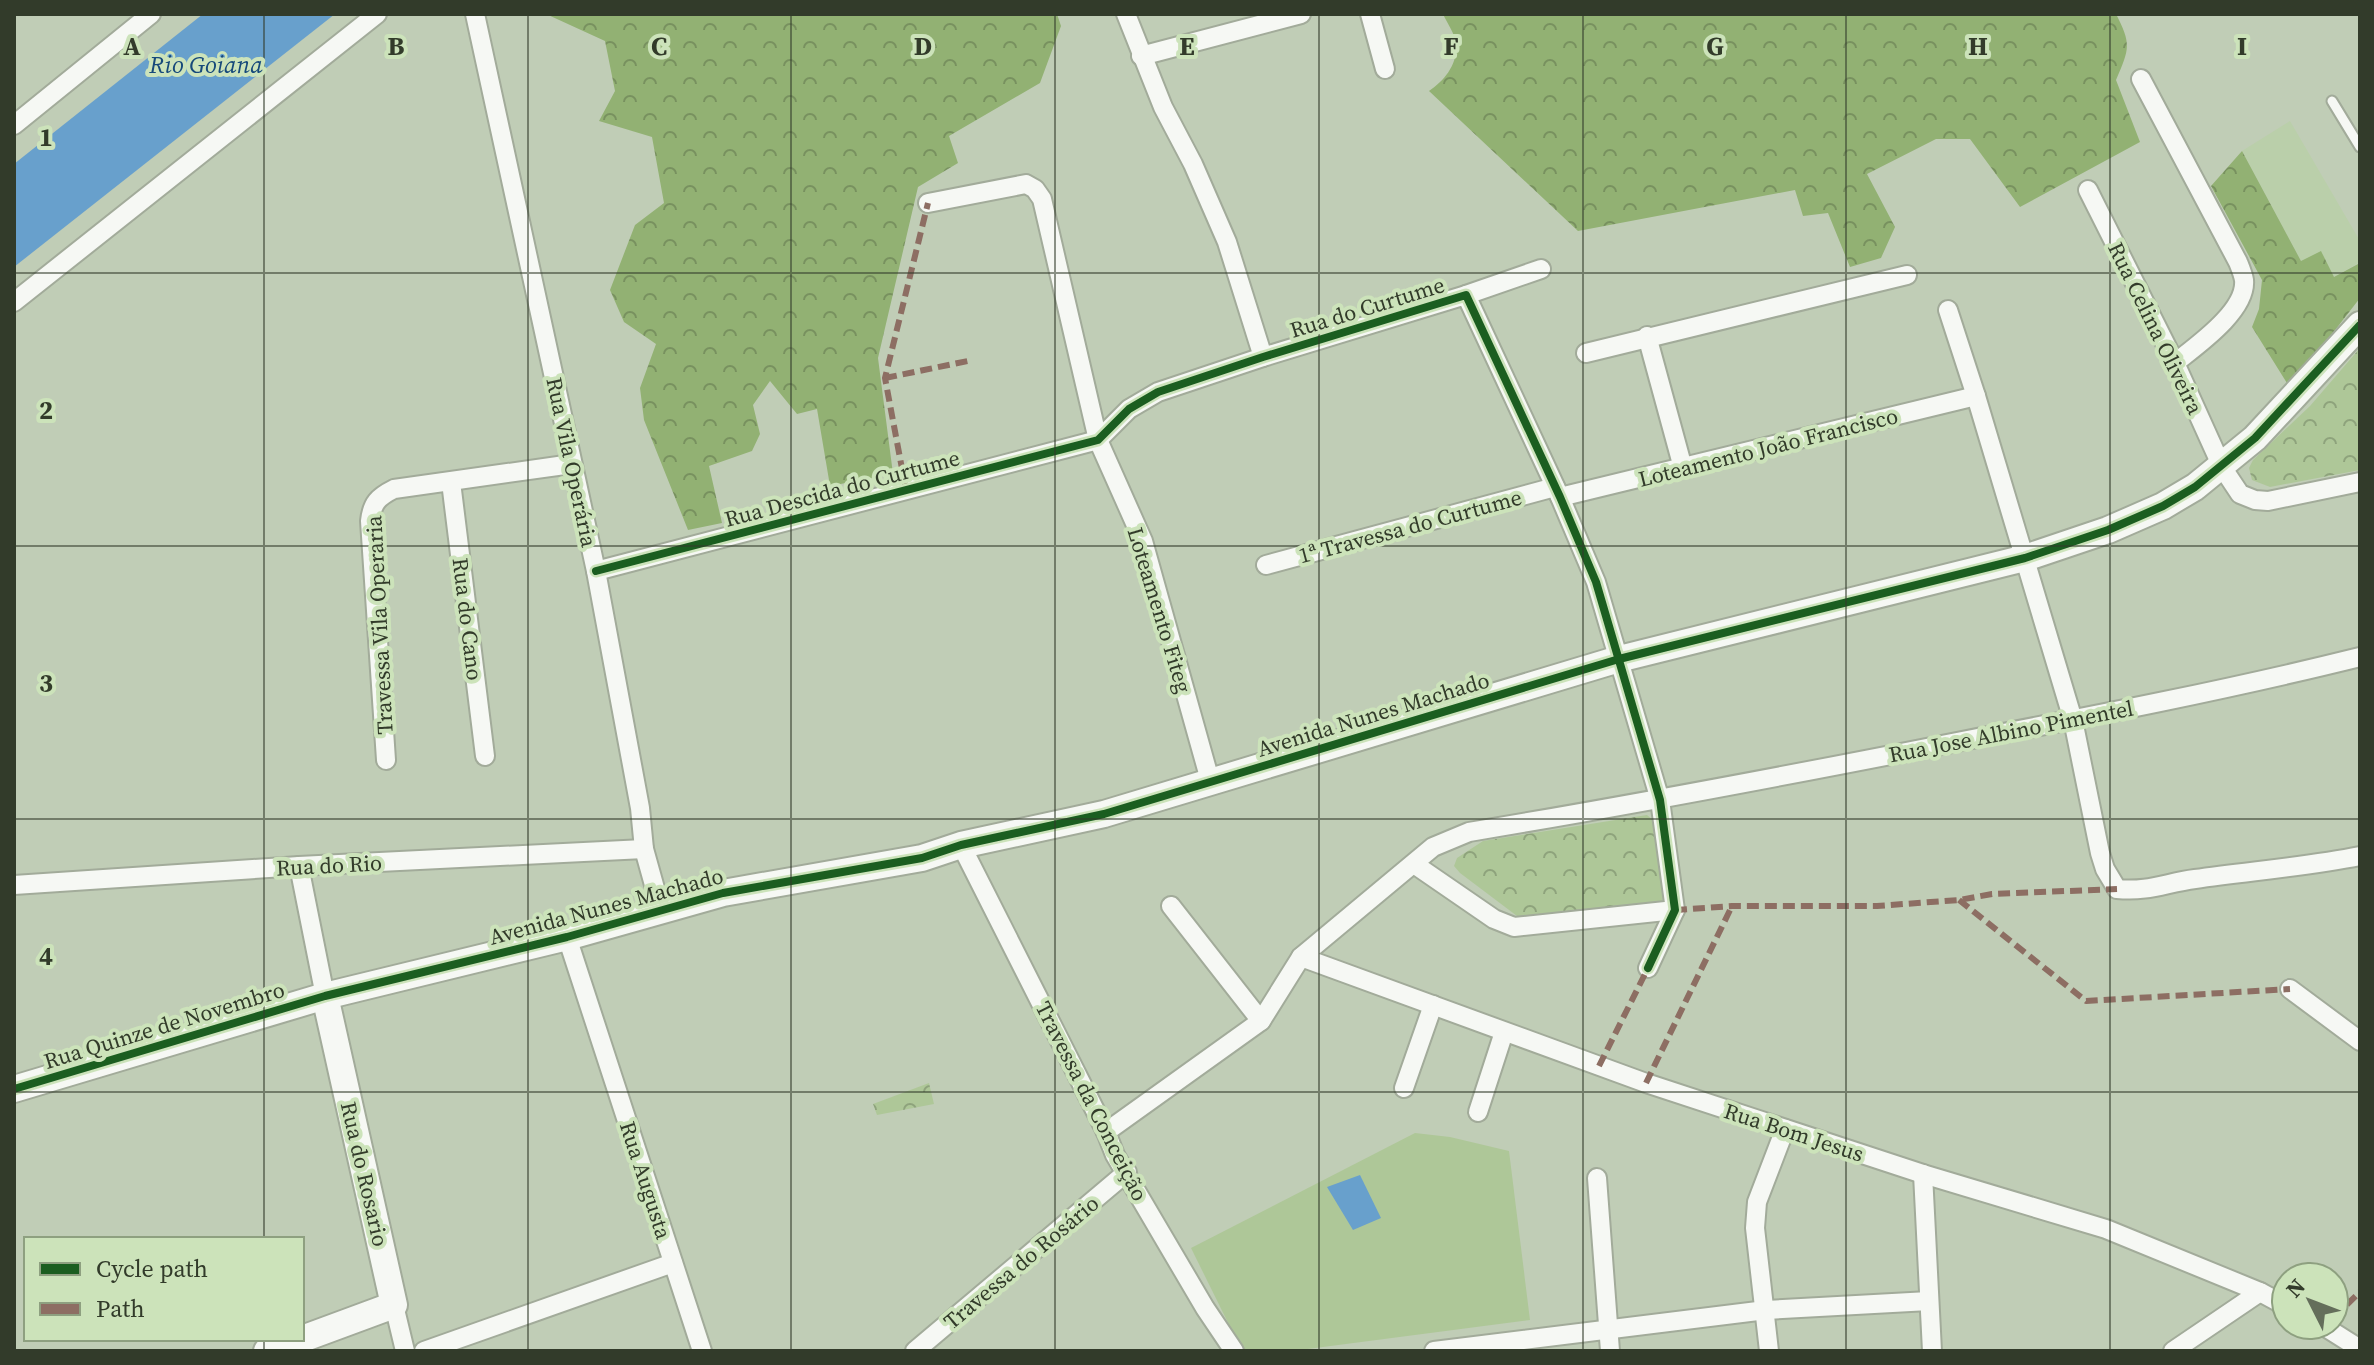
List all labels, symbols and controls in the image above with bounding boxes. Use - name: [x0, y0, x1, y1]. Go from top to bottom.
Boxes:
- text: A: [123, 28, 141, 64]
- text: B: [388, 28, 405, 64]
- text: C: [651, 28, 667, 64]
- text: D: [914, 28, 932, 64]
- text: E: [1179, 28, 1195, 64]
- text: F: [1443, 28, 1459, 64]
- text: G: [1706, 28, 1724, 64]
- text: H: [1968, 28, 1988, 64]
- text: I: [2237, 28, 2247, 64]
- water label: Rio Goiana: [148, 48, 263, 81]
- text: 1: [39, 119, 53, 155]
- street label: Rua Celina Oliveira: [2101, 237, 2211, 420]
- street label: Rua do Curtume: [1286, 269, 1448, 345]
- street label: Rua Vila Operária: [539, 374, 605, 550]
- text: 2: [39, 392, 53, 428]
- street label: Loteamento João Francisco: [1635, 400, 1901, 494]
- street label: Rua Descida do Curtume: [721, 442, 963, 534]
- street label: 1ª Travessa do Curtume: [1295, 482, 1525, 570]
- street label: Travessa Vila Operaria: [358, 514, 400, 735]
- street label: Loteamento Fiteg: [1121, 524, 1199, 696]
- street label: Rua do Cano: [446, 556, 490, 682]
- street label: Avenida Nunes Machado: [1253, 664, 1493, 764]
- text: 3: [39, 665, 53, 701]
- street label: Rua Jose Albino Pimentel: [1886, 693, 2136, 769]
- street label: Rua do Rio: [275, 847, 383, 883]
- street label: Avenida Nunes Machado: [485, 860, 727, 952]
- text: 4: [39, 938, 53, 974]
- street label: Rua Quinze de Novembro: [40, 974, 288, 1076]
- street label: Travessa da Conceição: [1029, 996, 1155, 1206]
- street label: Rua Bom Jesus: [1720, 1095, 1868, 1169]
- street label: Rua do Rosario: [334, 1099, 396, 1249]
- street label: Rua Augusta: [613, 1117, 679, 1243]
- street label: Travessa do Rosário: [937, 1188, 1105, 1336]
- legend: [24, 1237, 304, 1341]
- text: Cycle path: [96, 1252, 208, 1285]
- north arrow: [2270, 1261, 2350, 1341]
- text: N: [2279, 1272, 2312, 1304]
- text: Path: [96, 1292, 145, 1325]

